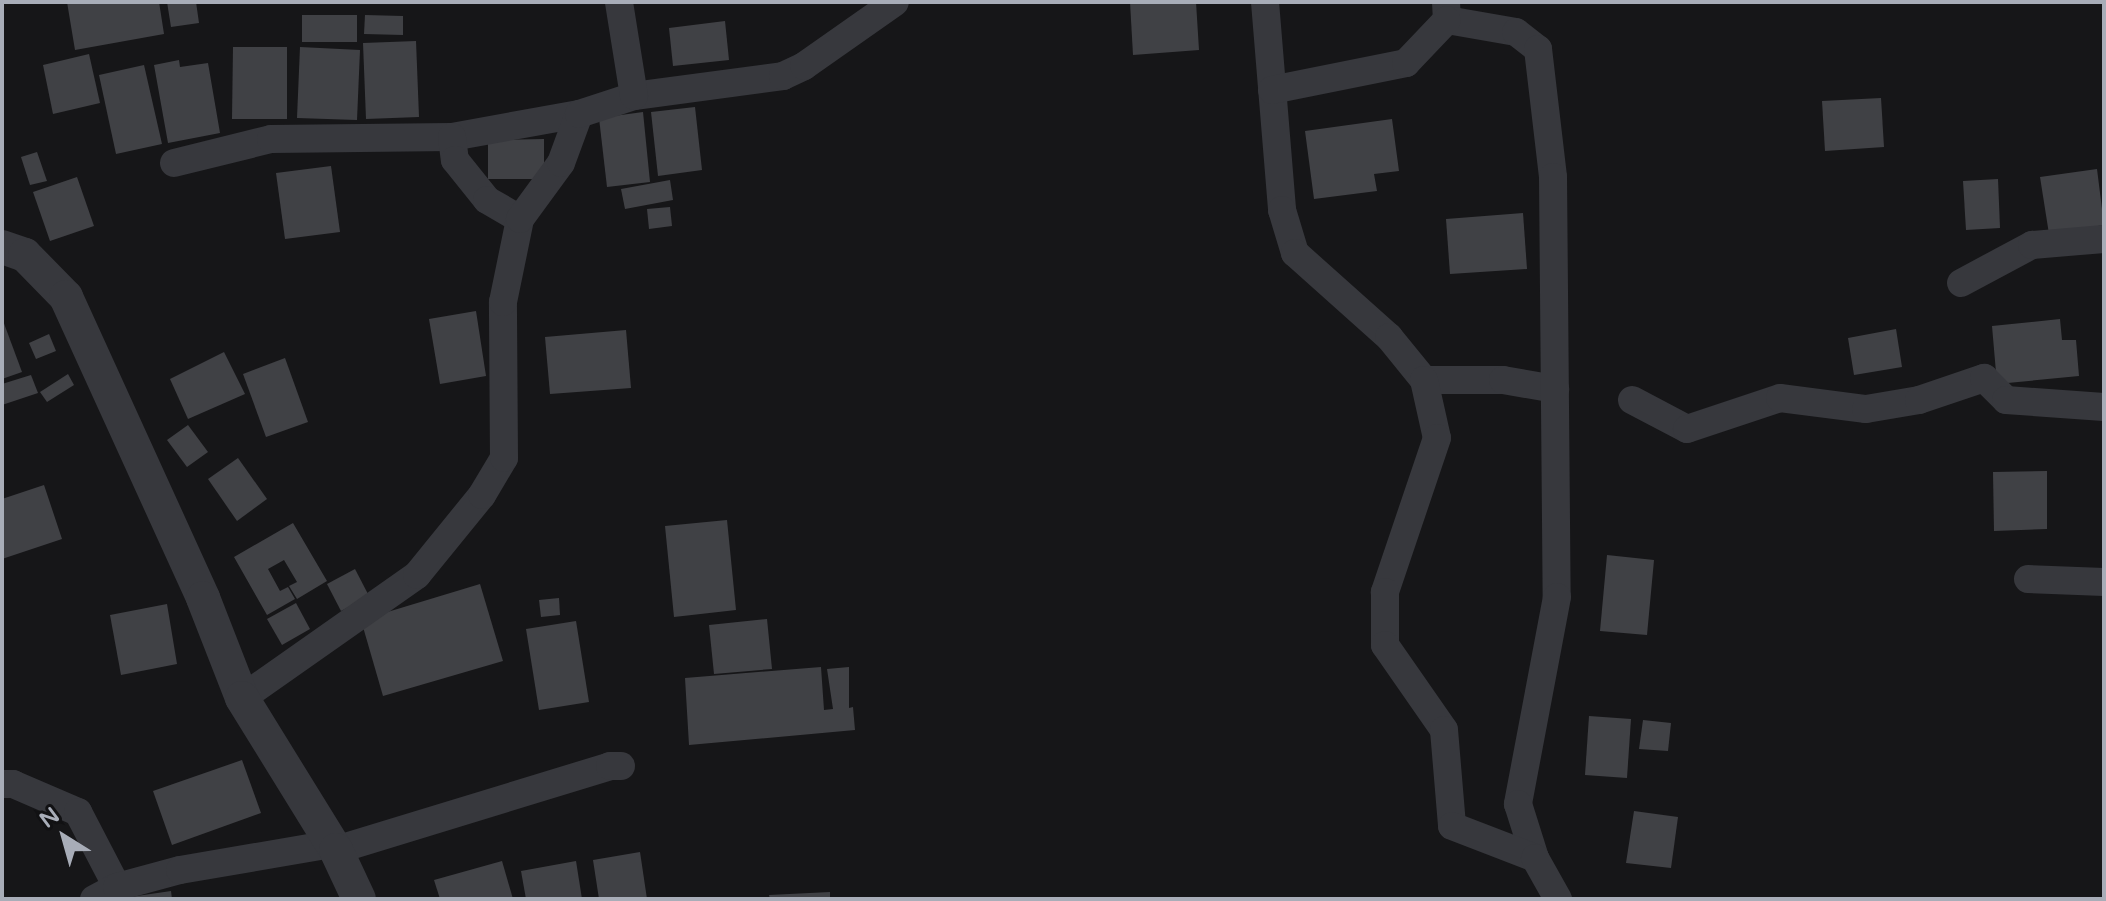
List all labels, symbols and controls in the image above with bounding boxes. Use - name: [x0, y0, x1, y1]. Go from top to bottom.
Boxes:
- north arrow: [24, 797, 104, 877]
- text: N: [35, 802, 64, 834]

